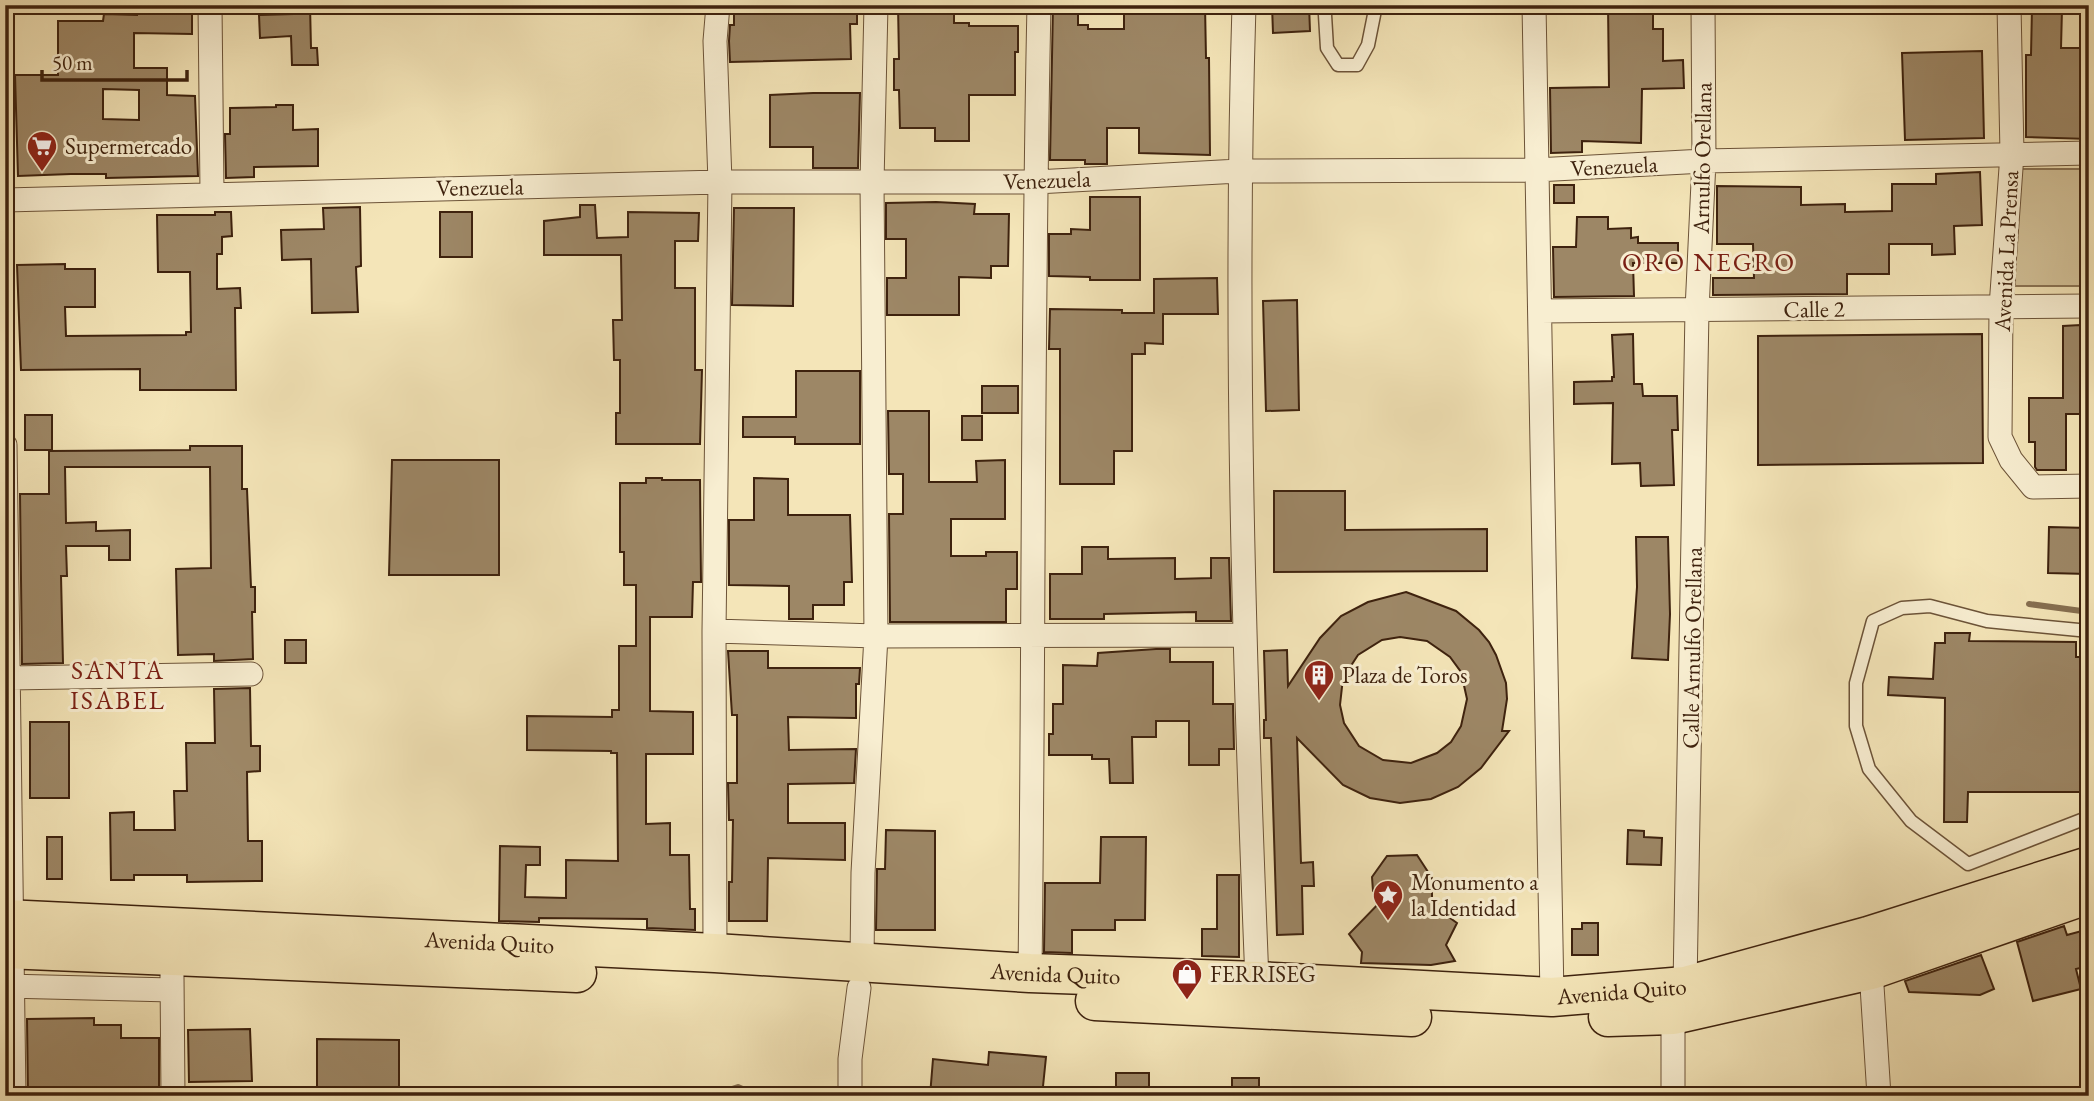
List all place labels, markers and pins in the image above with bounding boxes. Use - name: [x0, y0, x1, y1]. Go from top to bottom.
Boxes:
- supermarket icon: Supermercado: [25, 129, 59, 173]
- place label: Supermercado: [65, 131, 192, 161]
- building icon: Plaza de Toros: [1302, 658, 1336, 702]
- place label: Plaza de Toros: [1342, 660, 1467, 690]
- place label: Monumento a la Identidad: [1411, 867, 1539, 923]
- place icon: Monumento a la Identidad: [1371, 878, 1405, 922]
- shop icon: FERRISEG: [1170, 957, 1204, 1001]
- place label: FERRISEG: [1210, 959, 1316, 989]

